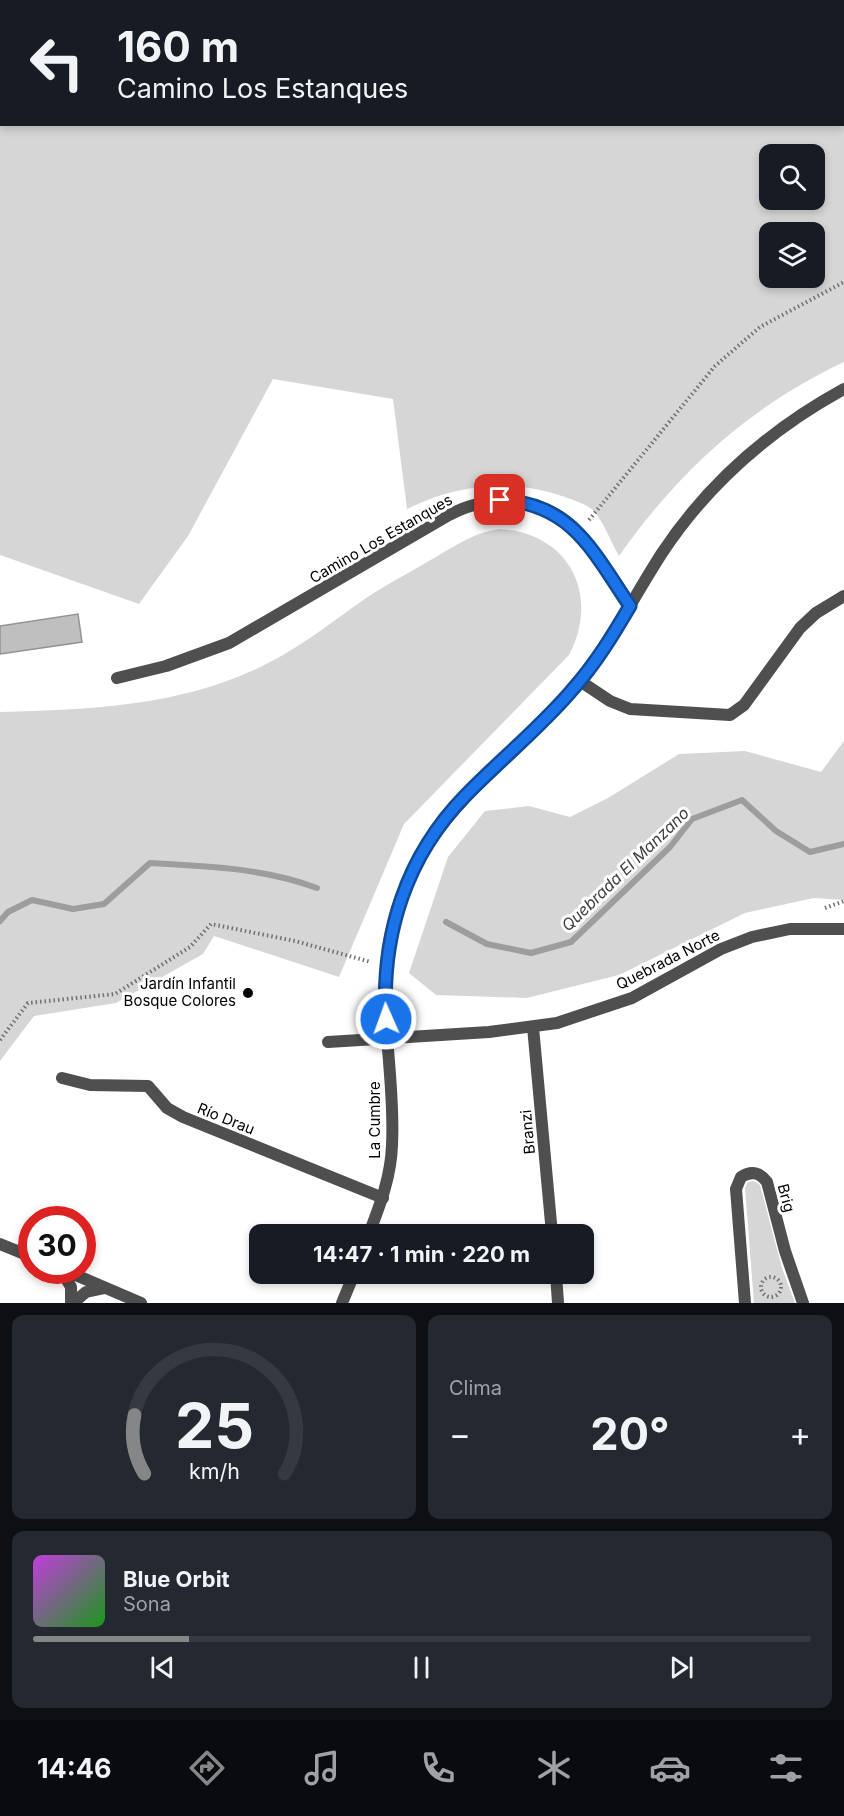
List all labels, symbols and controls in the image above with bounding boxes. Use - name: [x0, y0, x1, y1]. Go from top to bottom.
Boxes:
- text: 160 m: [117, 21, 239, 72]
- icon: left: [18, 24, 96, 102]
- text: Camino Los Estanques: [117, 72, 408, 105]
- map controls: [759, 144, 825, 288]
- button: search: [759, 144, 825, 210]
- button: layers: [759, 222, 825, 288]
- pin: [474, 474, 525, 525]
- icon: arrive: [483, 483, 516, 516]
- street label: Camino Los Estanques: [306, 490, 456, 587]
- water label: Quebrada El Manzano: [557, 803, 693, 935]
- street label: Quebrada Norte: [613, 925, 723, 994]
- place label: Jardín Infantil Bosque Colores: [124, 974, 236, 1010]
- marker: Jardín Infantil Bosque Colores: [241, 986, 255, 1000]
- position arrow: [354, 987, 418, 1051]
- street label: La Cumbre: [365, 1081, 384, 1159]
- street label: Río Drau: [195, 1098, 258, 1139]
- street label: Branzi: [516, 1109, 539, 1155]
- street label: Brig: [774, 1182, 799, 1214]
- speed limit sign: 30: [18, 1206, 96, 1284]
- text: 14:47 · 1 min · 220 m: [313, 1241, 530, 1267]
- text: Clima: [449, 1376, 502, 1400]
- text: 25: [174, 1388, 254, 1463]
- text: 20°: [590, 1406, 670, 1461]
- text: −: [449, 1414, 471, 1454]
- text: +: [789, 1414, 811, 1454]
- text: km/h: [189, 1458, 239, 1484]
- text: Blue Orbit: [123, 1566, 230, 1592]
- text: Sona: [123, 1592, 171, 1616]
- icon: previous: [146, 1651, 179, 1684]
- icon: pause: [405, 1651, 438, 1684]
- icon: next: [665, 1651, 698, 1684]
- icon: directions: [186, 1747, 228, 1789]
- icon: music: [301, 1747, 343, 1789]
- icon: phone: [417, 1747, 459, 1789]
- icon: climate: [533, 1747, 575, 1789]
- icon: car: [649, 1747, 691, 1789]
- icon: filters: [765, 1747, 807, 1789]
- text: 14:46: [37, 1752, 112, 1785]

